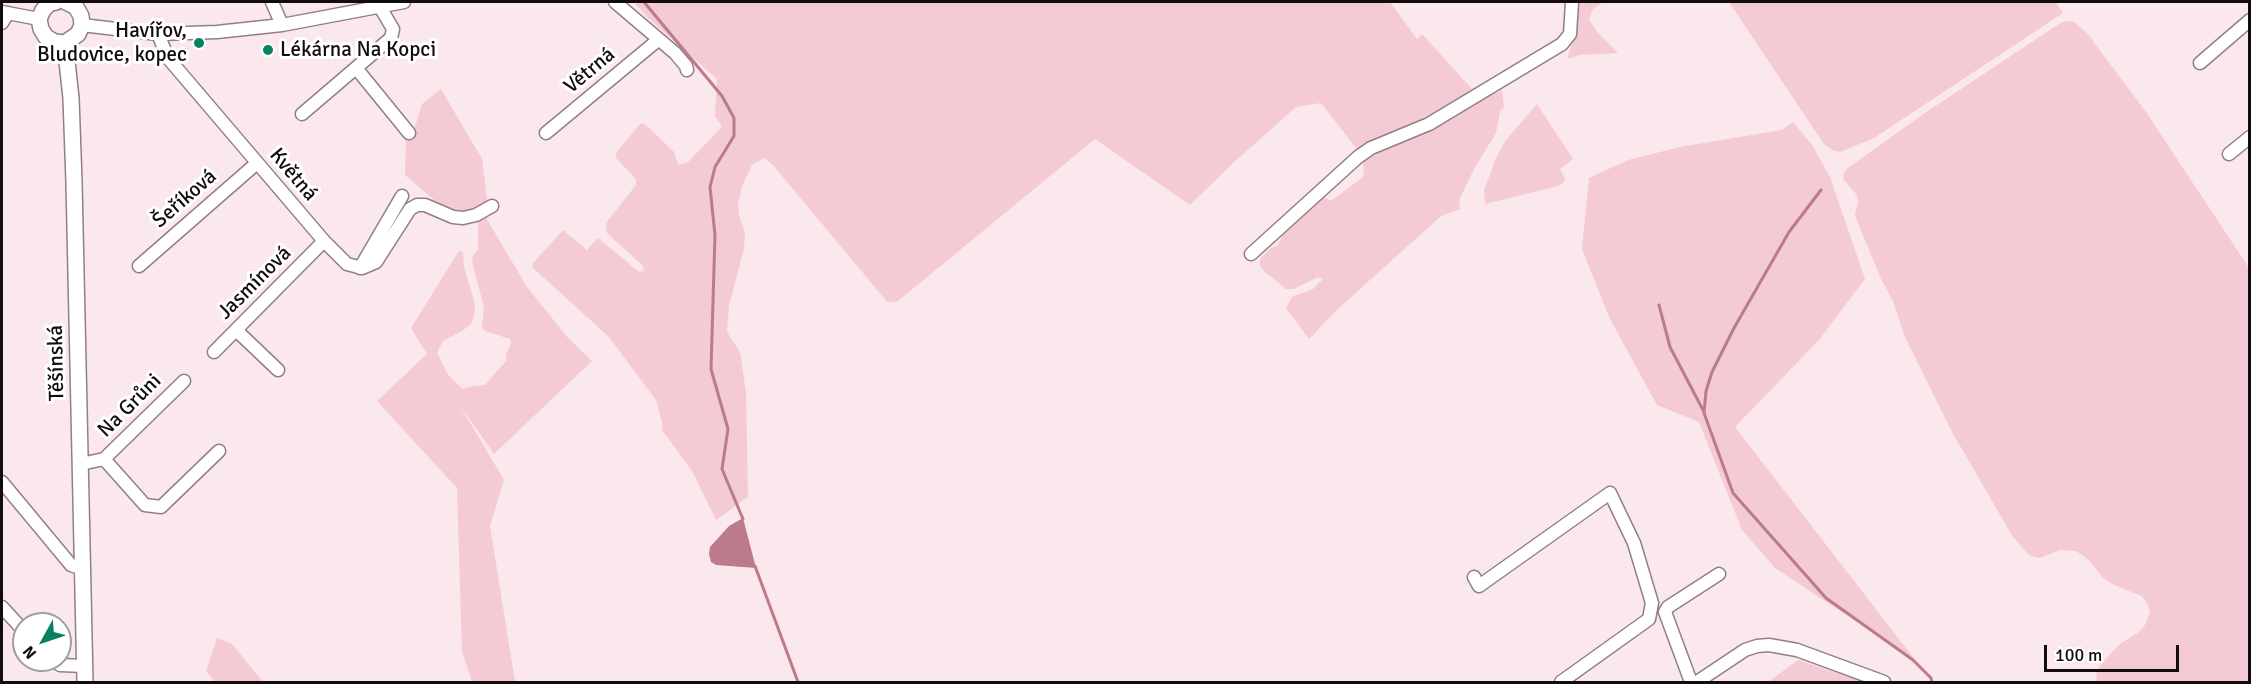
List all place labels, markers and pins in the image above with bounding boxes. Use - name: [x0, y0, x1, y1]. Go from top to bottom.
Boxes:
- place label: Havířov, Bludovice, kopec: [37, 18, 187, 68]
- marker: Havířov, Bludovice, kopec: [192, 36, 206, 50]
- place label: Lékárna Na Kopci: [280, 37, 436, 63]
- marker: Lékárna Na Kopci: [261, 43, 275, 57]

